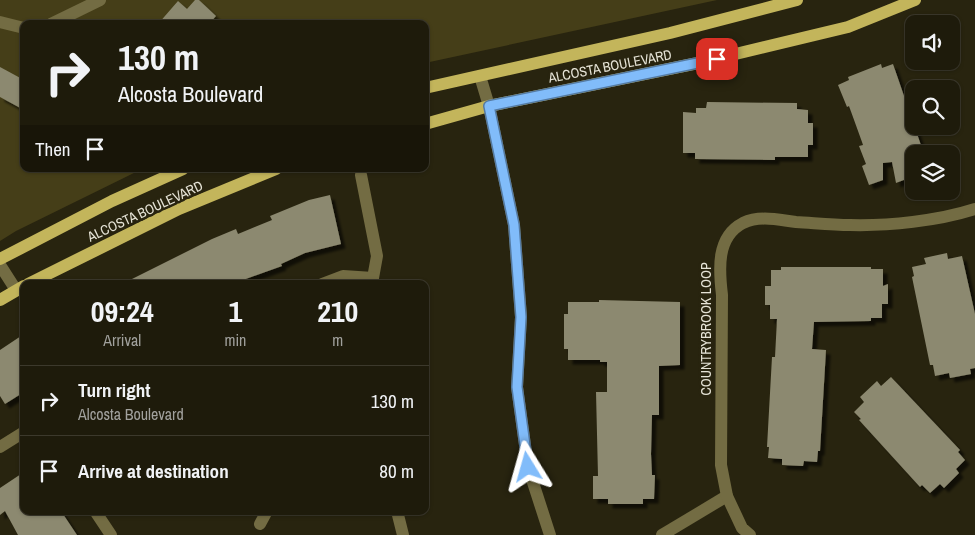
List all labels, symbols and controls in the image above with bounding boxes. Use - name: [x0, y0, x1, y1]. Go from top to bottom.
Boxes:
- map controls: [905, 15, 960, 200]
- button: sound: [905, 15, 960, 70]
- text: 130 m: [118, 34, 199, 81]
- pin: [696, 38, 738, 80]
- icon: right: [35, 40, 100, 105]
- street label: ALCOSTA BOULEVARD: [546, 45, 673, 87]
- icon: arrive: [703, 45, 731, 73]
- text: Alcosta Boulevard: [118, 79, 263, 109]
- button: search: [905, 80, 960, 135]
- icon: arrive: [81, 135, 109, 163]
- text: Then: [35, 136, 71, 162]
- button: layers: [905, 145, 960, 200]
- street label: ALCOSTA BOULEVARD: [84, 176, 206, 246]
- street label: COUNTRYBROOK LOOP: [697, 262, 715, 396]
- text: 09:24: [91, 291, 154, 331]
- text: 1: [229, 291, 242, 331]
- text: 210: [317, 291, 358, 331]
- text: Arrival: [103, 329, 141, 351]
- text: min: [224, 329, 246, 351]
- text: m: [332, 329, 343, 351]
- text: Turn right: [78, 377, 150, 403]
- icon: right: [35, 387, 63, 415]
- text: 130 m: [371, 388, 414, 414]
- text: Alcosta Boulevard: [78, 403, 184, 425]
- position arrow: [501, 440, 553, 492]
- icon: arrive: [35, 457, 63, 485]
- text: Arrive at destination: [78, 458, 229, 484]
- text: 80 m: [379, 458, 414, 484]

